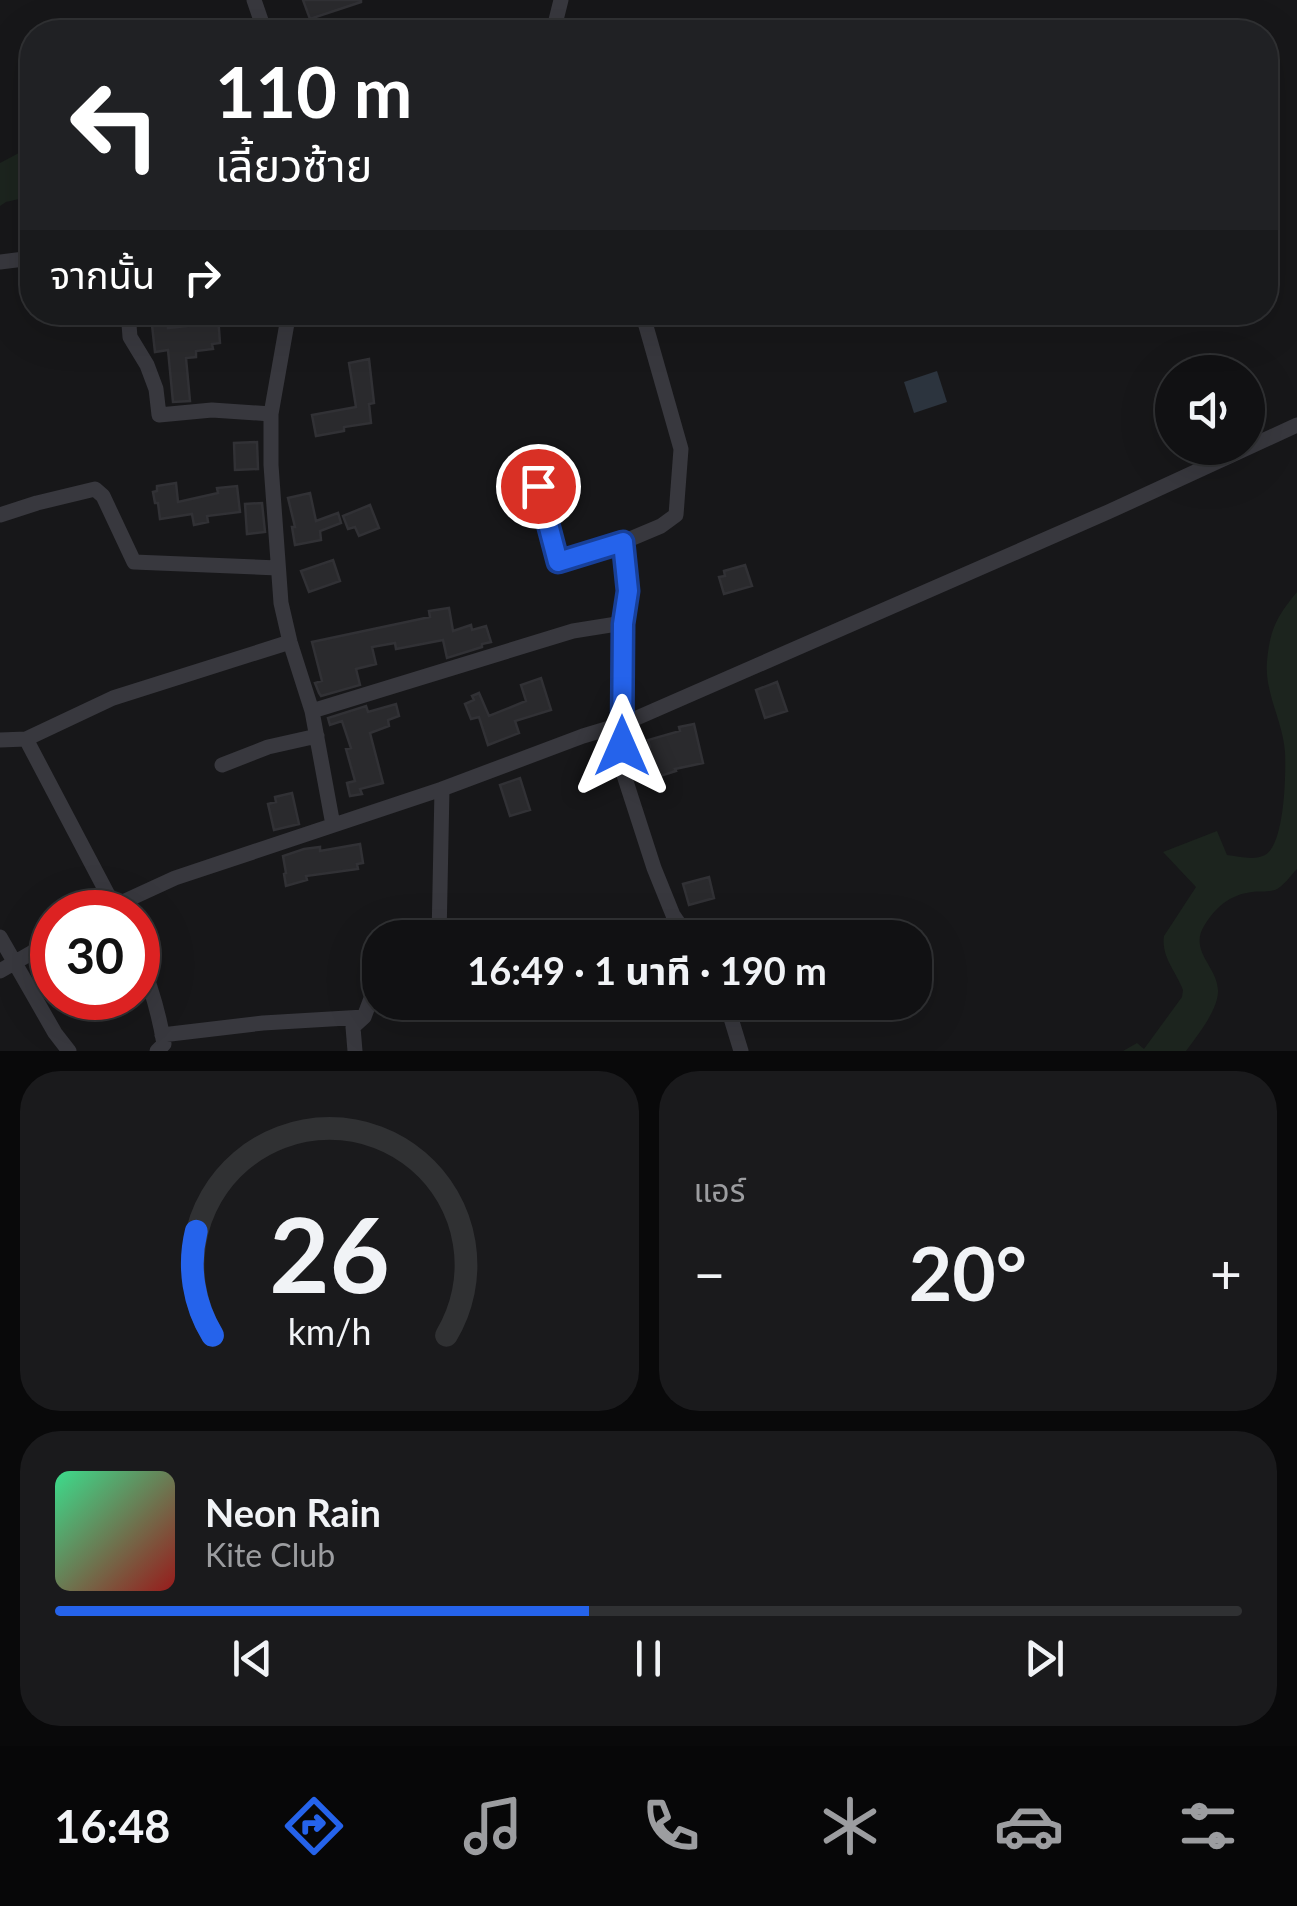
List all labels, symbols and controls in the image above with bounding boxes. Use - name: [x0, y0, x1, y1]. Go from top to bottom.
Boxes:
- text: 110 m: [215, 49, 412, 133]
- icon: left: [50, 60, 180, 190]
- text: เลี้ยวซ้าย: [215, 138, 372, 192]
- icon: right: [175, 250, 230, 305]
- text: จากนั้น: [50, 251, 155, 297]
- map controls: [1155, 355, 1265, 465]
- button: sound: [1155, 355, 1265, 465]
- pin: [496, 444, 581, 529]
- icon: arrive: [511, 459, 566, 514]
- position arrow: [570, 694, 674, 798]
- speed limit sign: 30: [30, 890, 160, 1020]
- text: 16:49 · 1 นาที · 190 m: [467, 947, 827, 993]
- text: แอร์: [694, 1170, 745, 1209]
- text: 26: [269, 1190, 390, 1315]
- text: 20°: [909, 1227, 1027, 1317]
- text: −: [694, 1240, 725, 1306]
- text: +: [1210, 1240, 1242, 1306]
- text: km/h: [287, 1310, 371, 1353]
- text: Neon Rain: [205, 1489, 381, 1535]
- text: Kite Club: [205, 1535, 335, 1574]
- icon: previous: [225, 1631, 280, 1686]
- icon: pause: [621, 1631, 676, 1686]
- icon: next: [1017, 1631, 1072, 1686]
- icon: directions: [279, 1791, 349, 1861]
- icon: music: [458, 1791, 528, 1861]
- icon: phone: [636, 1791, 706, 1861]
- icon: climate: [815, 1791, 885, 1861]
- icon: car: [994, 1791, 1064, 1861]
- icon: filters: [1173, 1791, 1243, 1861]
- text: 16:48: [54, 1799, 170, 1853]

